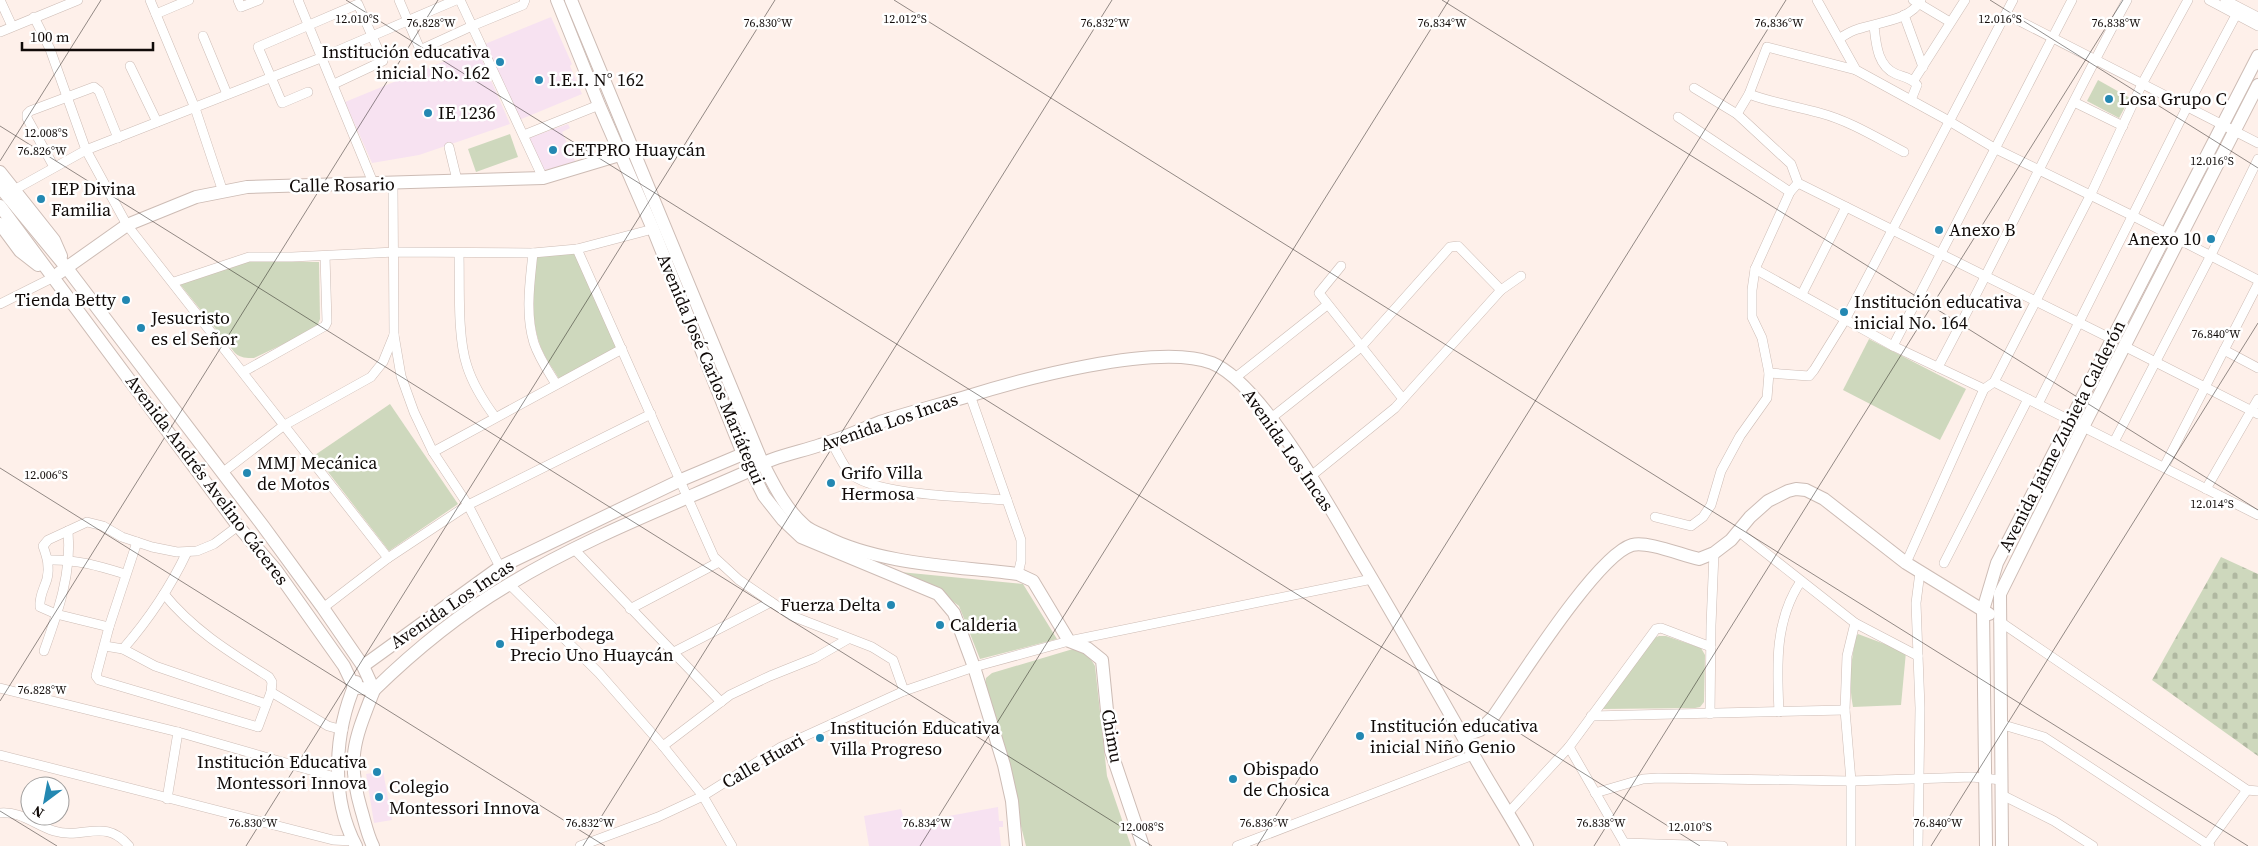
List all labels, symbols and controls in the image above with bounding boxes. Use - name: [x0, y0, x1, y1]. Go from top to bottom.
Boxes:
- text: 12.010°S: [335, 11, 379, 27]
- text: 12.012°S: [883, 11, 927, 27]
- text: 12.016°S: [1978, 11, 2022, 27]
- text: 76.828°W: [406, 15, 456, 31]
- text: 76.830°W: [743, 15, 793, 31]
- text: 76.832°W: [1080, 15, 1130, 31]
- text: 76.834°W: [1417, 15, 1467, 31]
- text: 76.836°W: [1754, 15, 1804, 31]
- text: 76.838°W: [2091, 15, 2141, 31]
- scale bar: [22, 20, 154, 52]
- text: 100 m: [30, 26, 70, 47]
- place label: Institución educativa inicial No. 162: [322, 39, 491, 85]
- marker: Institución educativa inicial No. 162: [494, 56, 506, 68]
- place label: I.E.I. N° 162: [549, 67, 644, 92]
- marker: I.E.I. N° 162: [533, 74, 545, 86]
- place label: Losa Grupo C: [2119, 86, 2227, 111]
- marker: Losa Grupo C: [2103, 93, 2115, 105]
- place label: IE 1236: [438, 100, 496, 125]
- marker: IE 1236: [422, 107, 434, 119]
- text: 12.008°S: [24, 125, 68, 141]
- place label: CETPRO Huaycán: [563, 137, 706, 162]
- text: 76.826°W: [17, 143, 67, 159]
- marker: CETPRO Huaycán: [547, 144, 559, 156]
- text: 12.016°S: [2190, 153, 2234, 169]
- street label: Calle Rosario: [289, 171, 395, 198]
- place label: IEP Divina Familia: [51, 176, 137, 222]
- marker: IEP Divina Familia: [35, 193, 47, 205]
- place label: Anexo B: [1949, 217, 2016, 242]
- marker: Anexo B: [1933, 224, 1945, 236]
- place label: Anexo 10: [2128, 226, 2201, 251]
- marker: Anexo 10: [2205, 233, 2217, 245]
- street label: Avenida José Carlos Mariátegui: [651, 250, 771, 488]
- place label: Tienda Betty: [15, 287, 117, 312]
- place label: Institución educativa inicial No. 164: [1854, 289, 2023, 335]
- marker: Tienda Betty: [120, 294, 132, 306]
- place label: Jesucristo es el Señor: [150, 305, 238, 351]
- marker: Institución educativa inicial No. 164: [1838, 306, 1850, 318]
- street label: Avenida Jaime Zubieta Calderón: [1992, 316, 2131, 556]
- marker: Jesucristo es el Señor: [135, 322, 147, 334]
- text: 76.840°W: [2191, 326, 2241, 342]
- street label: Avenida Andrés Avelino Cáceres: [120, 369, 295, 590]
- street label: Avenida Los Incas: [1237, 383, 1340, 516]
- street label: Avenida Los Incas: [816, 386, 961, 457]
- place label: MMJ Mecánica de Motos: [257, 450, 378, 496]
- place label: Grifo Villa Hermosa: [841, 460, 923, 506]
- text: 12.006°S: [24, 467, 68, 483]
- marker: MMJ Mecánica de Motos: [241, 467, 253, 479]
- marker: Grifo Villa Hermosa: [825, 477, 837, 489]
- text: 12.014°S: [2190, 496, 2234, 512]
- street label: Avenida Los Incas: [385, 553, 519, 654]
- place label: Fuerza Delta: [780, 592, 882, 617]
- marker: Fuerza Delta: [885, 599, 897, 611]
- place label: Calderia: [950, 612, 1018, 637]
- marker: Calderia: [934, 619, 946, 631]
- place label: Hiperbodega Precio Uno Huaycán: [510, 621, 674, 667]
- marker: Hiperbodega Precio Uno Huaycán: [494, 638, 506, 650]
- text: 76.828°W: [17, 682, 67, 698]
- street label: Chimu: [1095, 707, 1130, 765]
- place label: Institución educativa inicial Niño Genio: [1370, 713, 1539, 759]
- place label: Institución Educativa Villa Progreso: [830, 715, 1001, 761]
- street label: Calle Huari: [717, 727, 808, 794]
- marker: Institución educativa inicial Niño Genio: [1354, 730, 1366, 742]
- marker: Institución Educativa Villa Progreso: [814, 732, 826, 744]
- place label: Institución Educativa Montessori Innova: [197, 749, 368, 795]
- place label: Obispado de Chosica: [1243, 756, 1331, 802]
- marker: Institución Educativa Montessori Innova: [371, 766, 383, 778]
- marker: Obispado de Chosica: [1227, 773, 1239, 785]
- place label: Colegio Montessori Innova: [389, 774, 540, 820]
- north arrow: [20, 776, 70, 826]
- marker: Colegio Montessori Innova: [373, 791, 385, 803]
- text: N: [28, 801, 48, 823]
- text: 76.830°W: [228, 815, 278, 831]
- text: 76.832°W: [565, 815, 615, 831]
- text: 76.834°W: [902, 815, 952, 831]
- text: 76.836°W: [1239, 815, 1289, 831]
- text: 76.838°W: [1576, 815, 1626, 831]
- text: 76.840°W: [1913, 815, 1963, 831]
- text: 12.008°S: [1120, 819, 1164, 835]
- text: 12.010°S: [1668, 819, 1712, 835]

